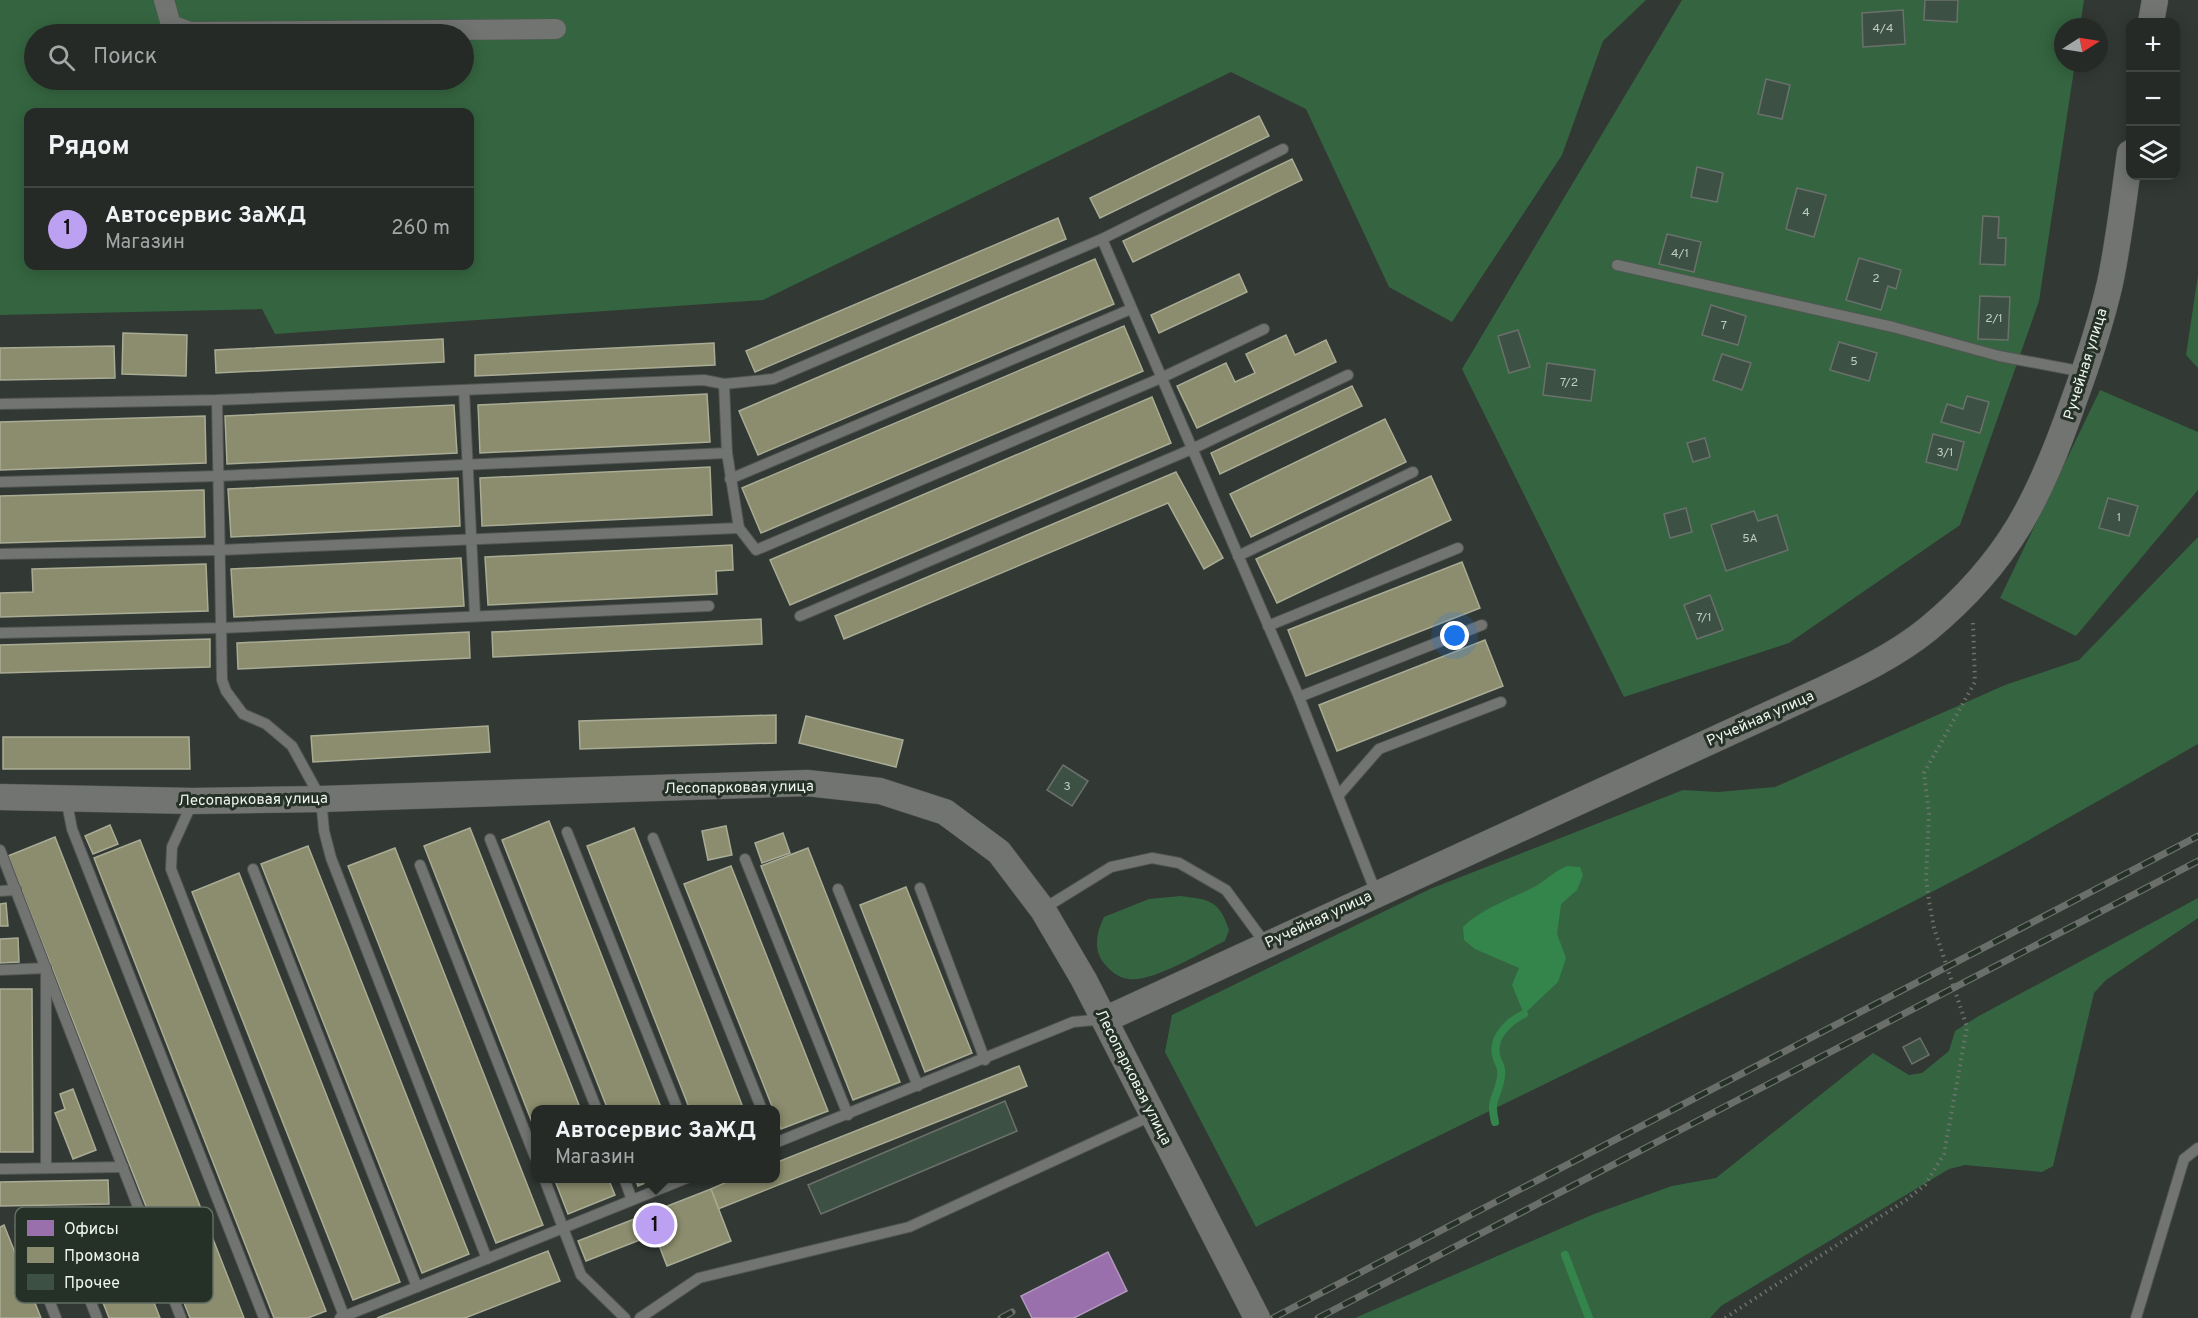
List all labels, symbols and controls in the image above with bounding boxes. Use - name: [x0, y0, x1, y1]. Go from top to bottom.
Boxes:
- north arrow: [2054, 18, 2108, 72]
- map controls: [2126, 18, 2180, 180]
- button: +: [2126, 18, 2180, 72]
- house number: 4/4: [1873, 21, 1893, 37]
- search box: [24, 24, 474, 90]
- icon: search: [45, 41, 78, 74]
- text: Поиск: [93, 44, 157, 71]
- button: −: [2126, 72, 2180, 126]
- button: layers: [2126, 126, 2180, 180]
- text: Рядом: [48, 131, 130, 164]
- text: Автосервис ЗаЖД: [105, 203, 306, 230]
- house number: 4: [1802, 205, 1810, 221]
- text: 1: [64, 216, 72, 242]
- text: 260 m: [391, 216, 450, 242]
- text: Магазин: [105, 230, 185, 256]
- house number: 4/1: [1671, 246, 1689, 262]
- house number: 2: [1872, 271, 1880, 287]
- street label: Ручейная улица: [2060, 306, 2112, 423]
- house number: 2/1: [1985, 311, 2003, 327]
- house number: 7: [1721, 318, 1727, 334]
- house number: 5: [1850, 354, 1858, 370]
- house number: 7/2: [1560, 375, 1578, 391]
- house number: 3/1: [1936, 445, 1954, 461]
- house number: 1: [2117, 510, 2121, 526]
- house number: 5А: [1742, 531, 1758, 547]
- house number: 7/1: [1696, 610, 1712, 626]
- your location: [1440, 621, 1469, 650]
- street label: Ручейная улица: [1704, 687, 1817, 752]
- street label: Лесопарковая улица: [664, 778, 814, 799]
- house number: 3: [1063, 779, 1071, 795]
- street label: Лесопарковая улица: [178, 790, 328, 811]
- street label: Ручейная улица: [1262, 887, 1375, 953]
- street label: Лесопарковая улица: [1090, 1007, 1175, 1149]
- popup: [531, 1105, 780, 1183]
- text: Автосервис ЗаЖД: [555, 1118, 756, 1145]
- text: Магазин: [555, 1145, 635, 1171]
- pin: 1: [636, 1202, 674, 1248]
- legend: [15, 1207, 213, 1303]
- text: Офисы: [64, 1220, 119, 1240]
- text: Промзона: [64, 1247, 140, 1267]
- text: Прочее: [64, 1274, 120, 1294]

